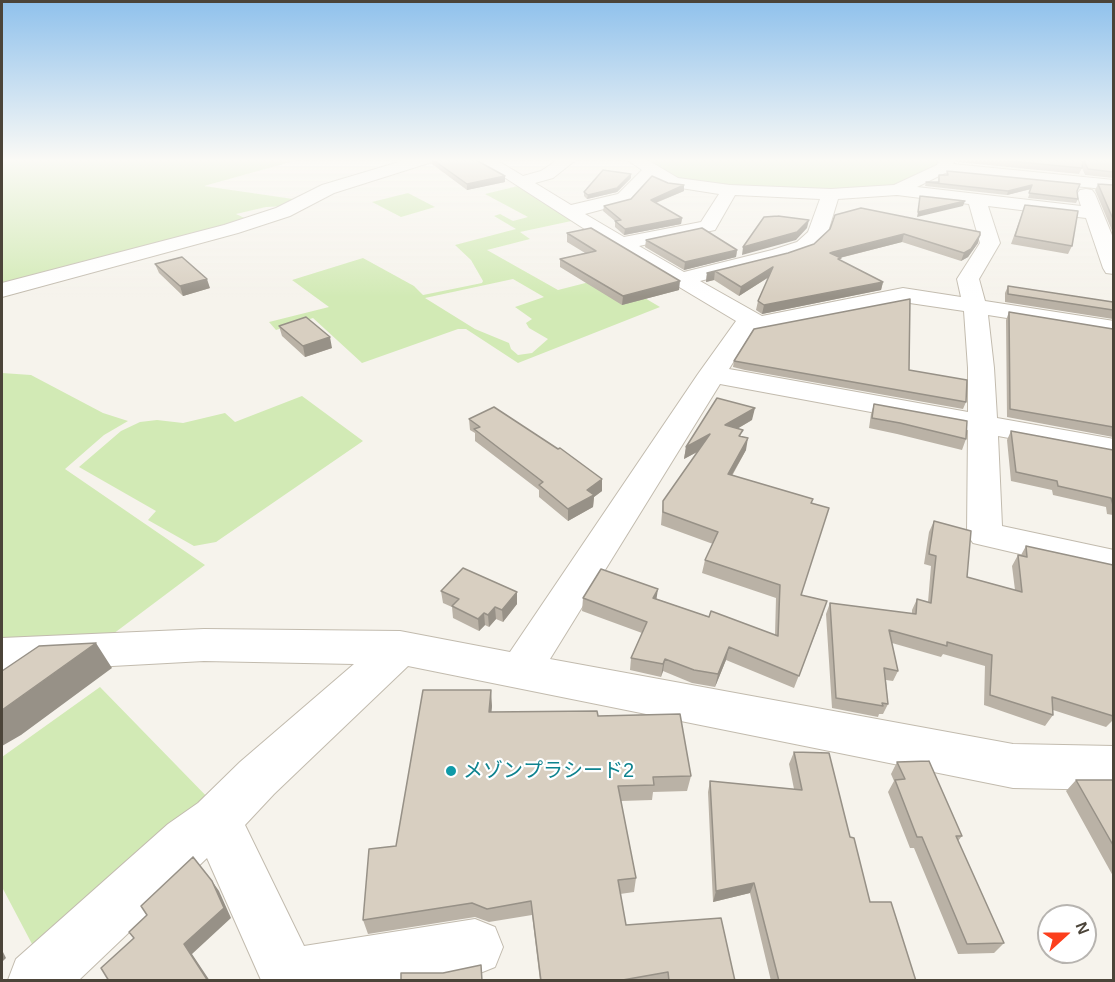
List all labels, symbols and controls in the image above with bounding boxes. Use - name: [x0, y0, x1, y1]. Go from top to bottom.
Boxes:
- place label: メゾンプラシード2: [463, 759, 634, 783]
- marker: メゾンプラシード2: [444, 764, 458, 778]
- north arrow: [1037, 904, 1097, 964]
- text: N: [1072, 920, 1092, 937]

